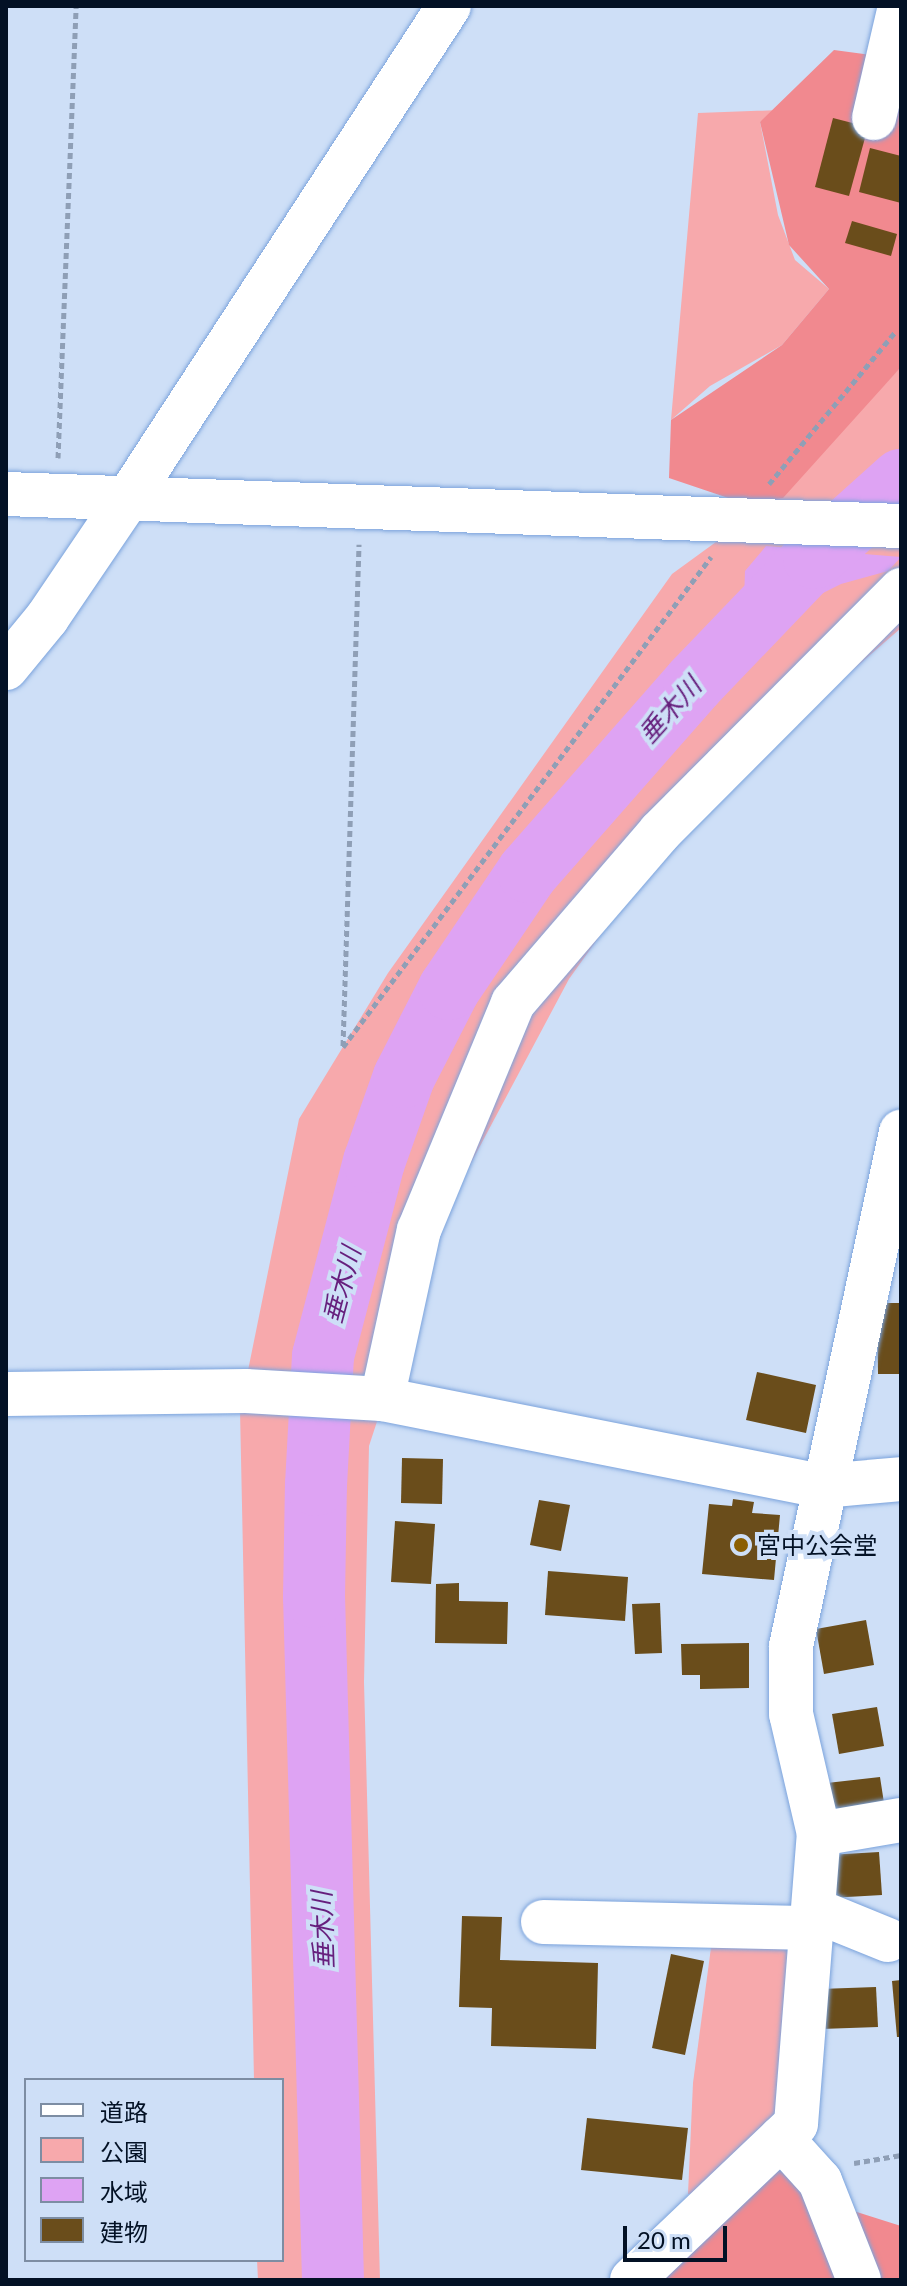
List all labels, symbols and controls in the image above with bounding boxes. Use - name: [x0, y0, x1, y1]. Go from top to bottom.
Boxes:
- water label: 垂木川: [632, 671, 708, 749]
- water label: 垂木川: [317, 1243, 367, 1327]
- place label: 宮中公会堂: [757, 1531, 877, 1559]
- marker: 宮中公会堂: [732, 1536, 750, 1554]
- water label: 垂木川: [306, 1890, 340, 1970]
- legend: [24, 2078, 284, 2262]
- text: 道路: [100, 2097, 148, 2126]
- text: 公園: [100, 2137, 148, 2166]
- text: 水域: [100, 2177, 148, 2206]
- scale bar: [627, 2210, 731, 2260]
- text: 建物: [100, 2217, 148, 2246]
- text: 20 m: [637, 2225, 691, 2254]

